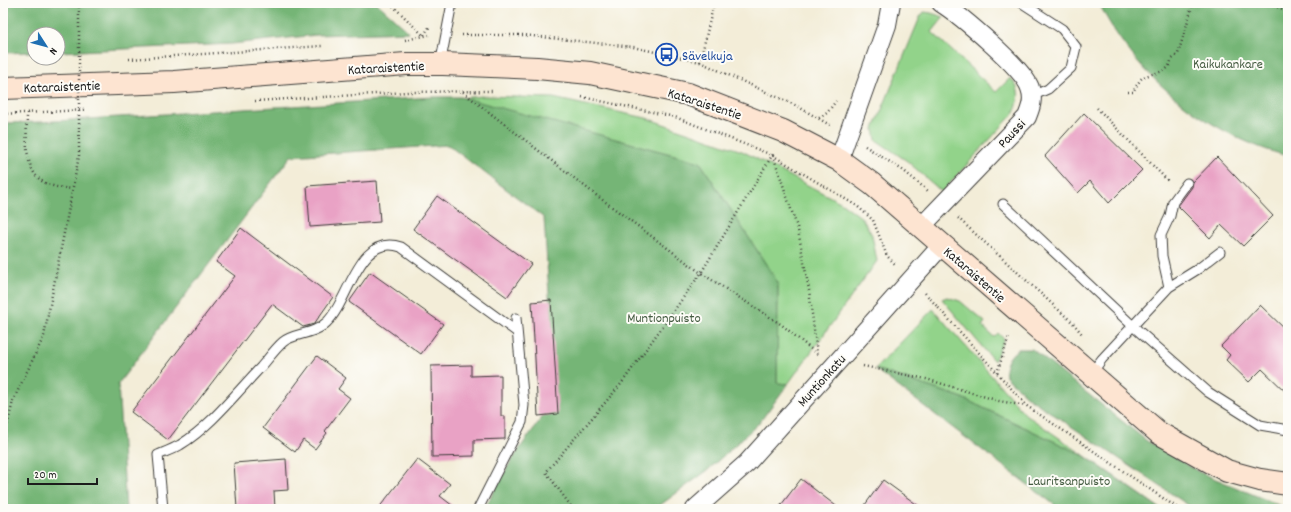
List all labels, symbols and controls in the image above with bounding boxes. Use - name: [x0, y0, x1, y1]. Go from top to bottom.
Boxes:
- north arrow: [26, 26, 66, 66]
- bus stop icon: Sävelkuja: [653, 42, 679, 68]
- text: N: [44, 44, 61, 58]
- place label: Sävelkuja: [682, 47, 733, 67]
- park label: Kaikukankare: [1193, 55, 1263, 75]
- street label: Kataraistentie: [347, 57, 425, 81]
- street label: Kataraistentie: [23, 77, 101, 99]
- street label: Kataraistentie: [665, 84, 744, 126]
- street label: Paussi: [994, 115, 1031, 153]
- street label: Kataraistentie: [938, 243, 1009, 308]
- park label: Muntionpuisto: [627, 309, 701, 329]
- street label: Muntionkatu: [793, 351, 852, 412]
- scale bar: [28, 460, 97, 486]
- text: 20 m: [34, 467, 57, 484]
- park label: Lauritsanpuisto: [1028, 472, 1110, 492]

